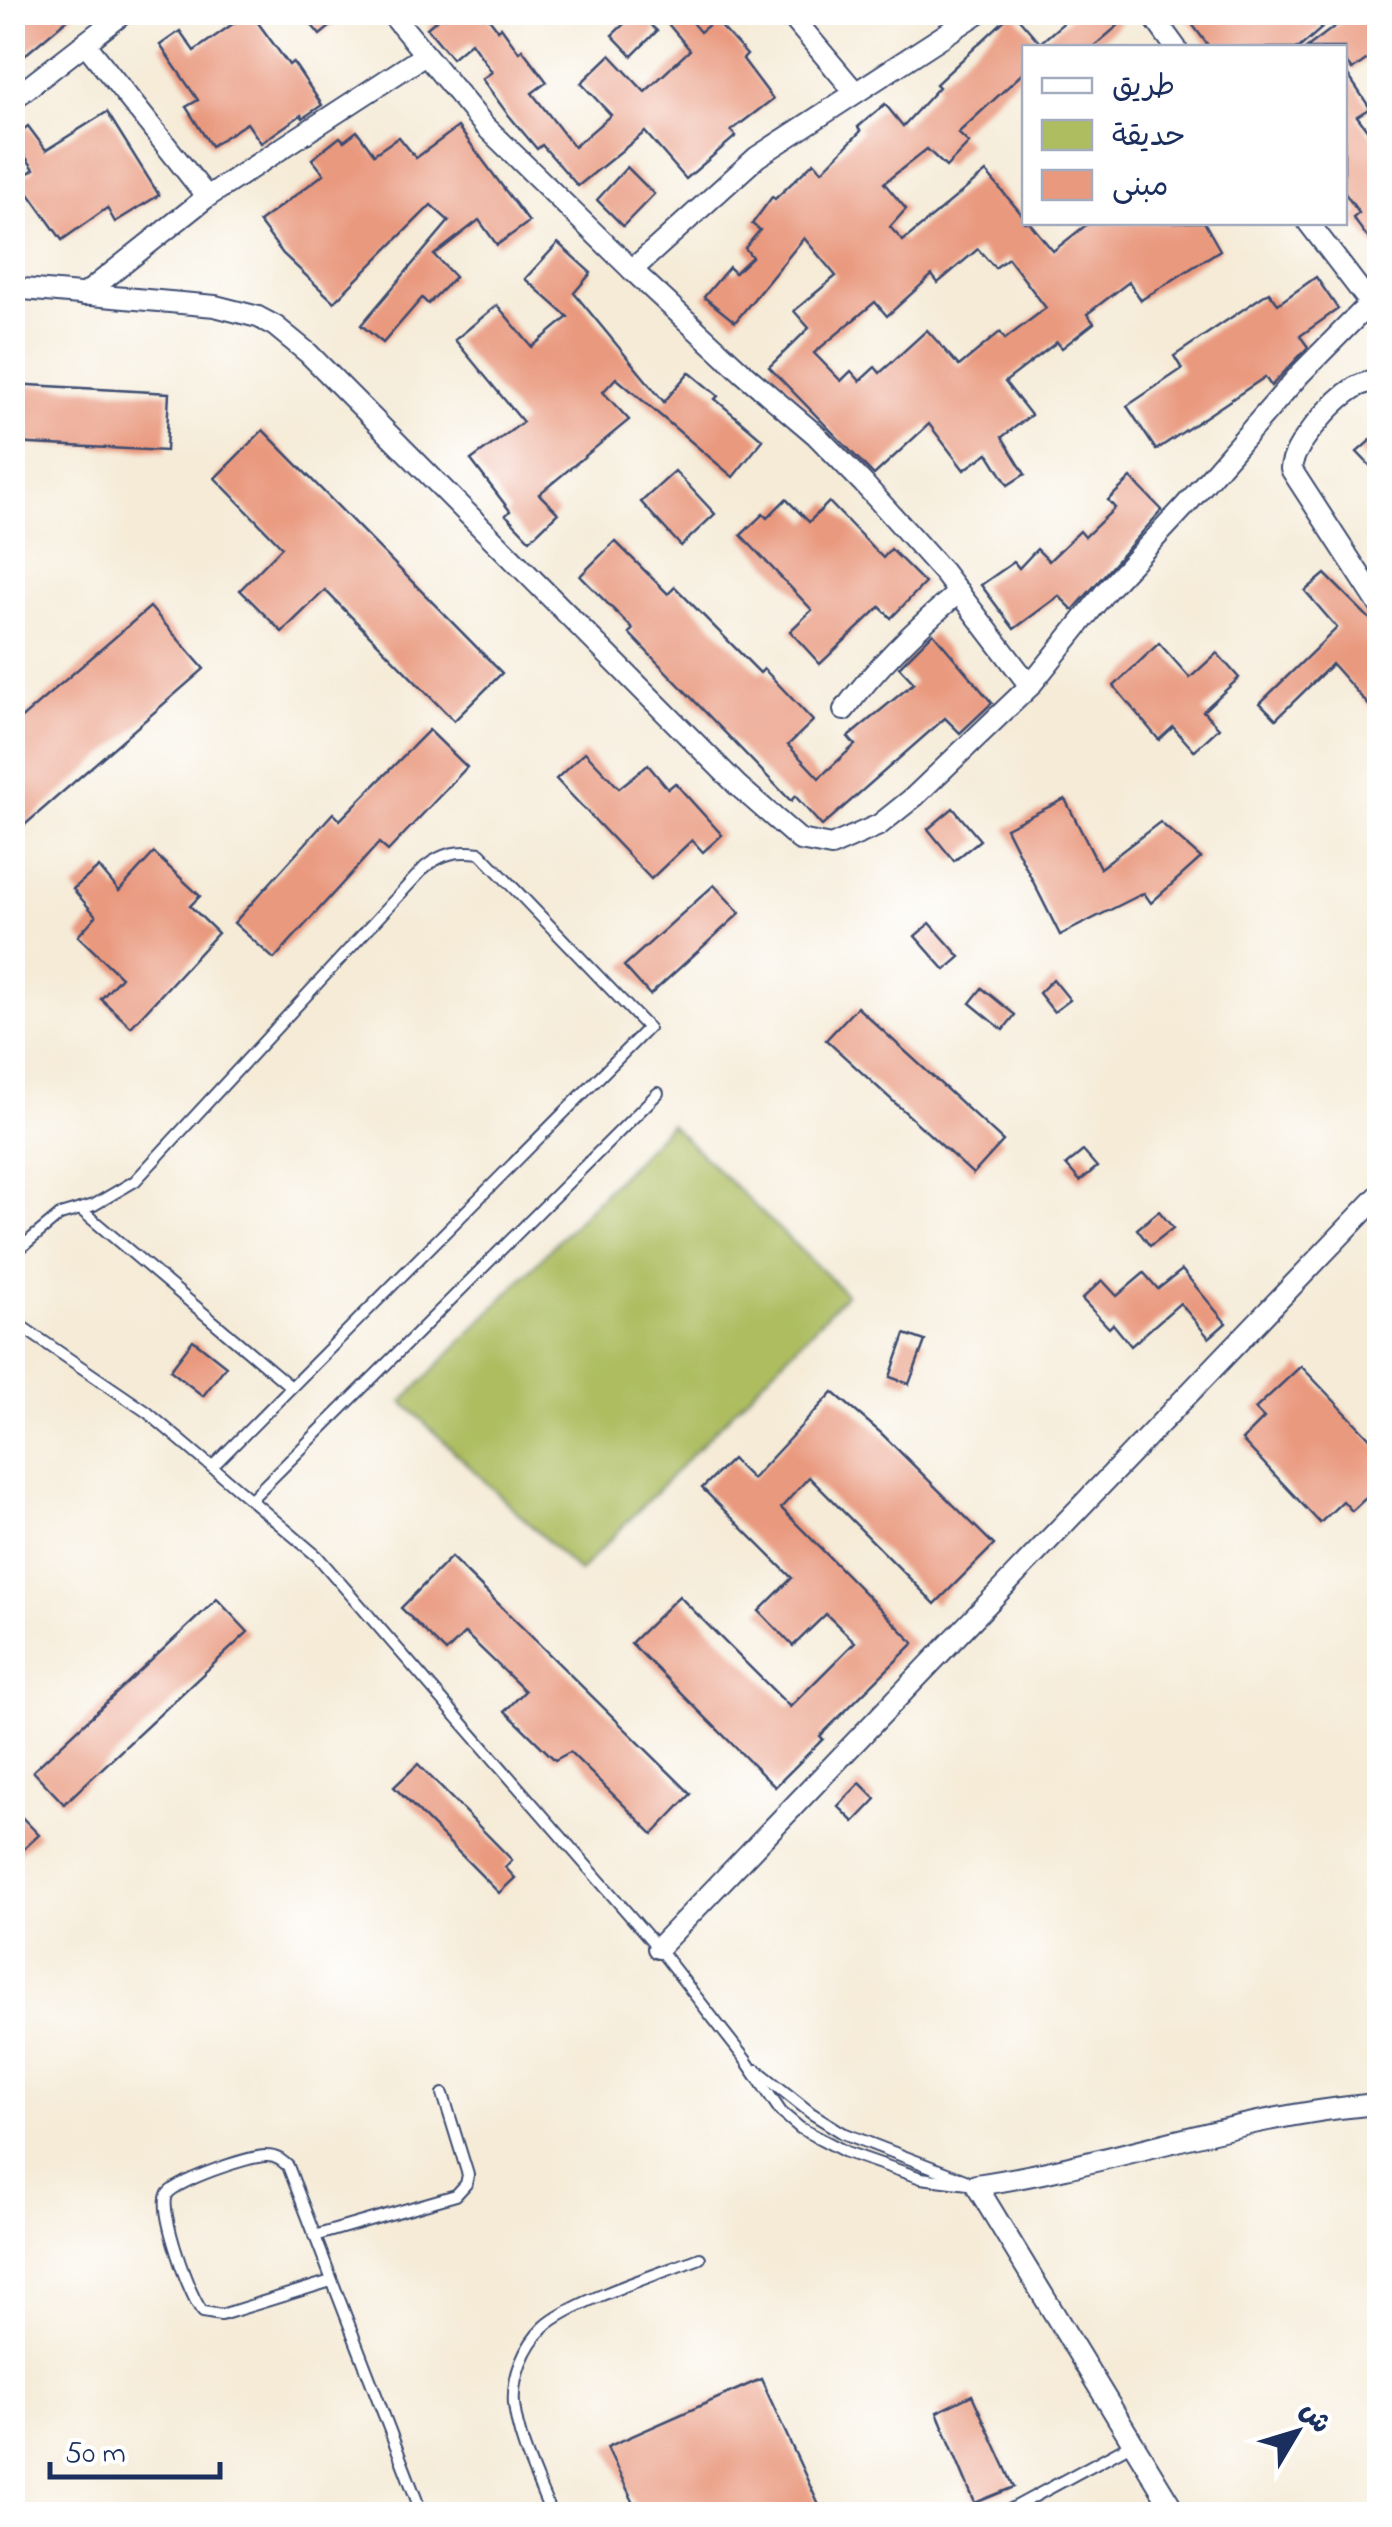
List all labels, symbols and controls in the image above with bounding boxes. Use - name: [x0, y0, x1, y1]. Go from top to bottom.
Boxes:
- legend: [1022, 45, 1347, 225]
- text: طريق: [1112, 66, 1175, 110]
- text: حديقة: [1112, 116, 1186, 160]
- text: مبنى: [1112, 166, 1168, 210]
- north arrow: [1247, 2382, 1347, 2482]
- text: ش: [1288, 2394, 1340, 2444]
- scale bar: [50, 2417, 220, 2479]
- text: 50 m: [65, 2433, 126, 2477]

